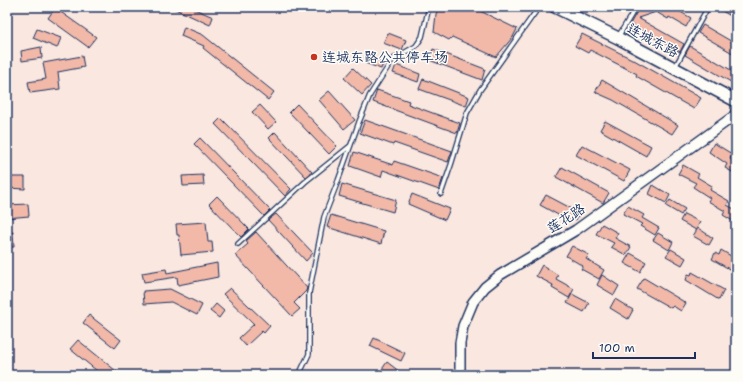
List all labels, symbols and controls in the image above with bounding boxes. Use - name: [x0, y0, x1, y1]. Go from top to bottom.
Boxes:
- street label: 连城东路: [624, 19, 682, 61]
- place label: 连城东路公共停车场: [322, 48, 448, 66]
- marker: 连城东路公共停车场: [309, 52, 319, 62]
- street label: 莲花路: [543, 199, 589, 237]
- scale bar: [593, 334, 695, 360]
- text: 100 m: [599, 340, 635, 356]

